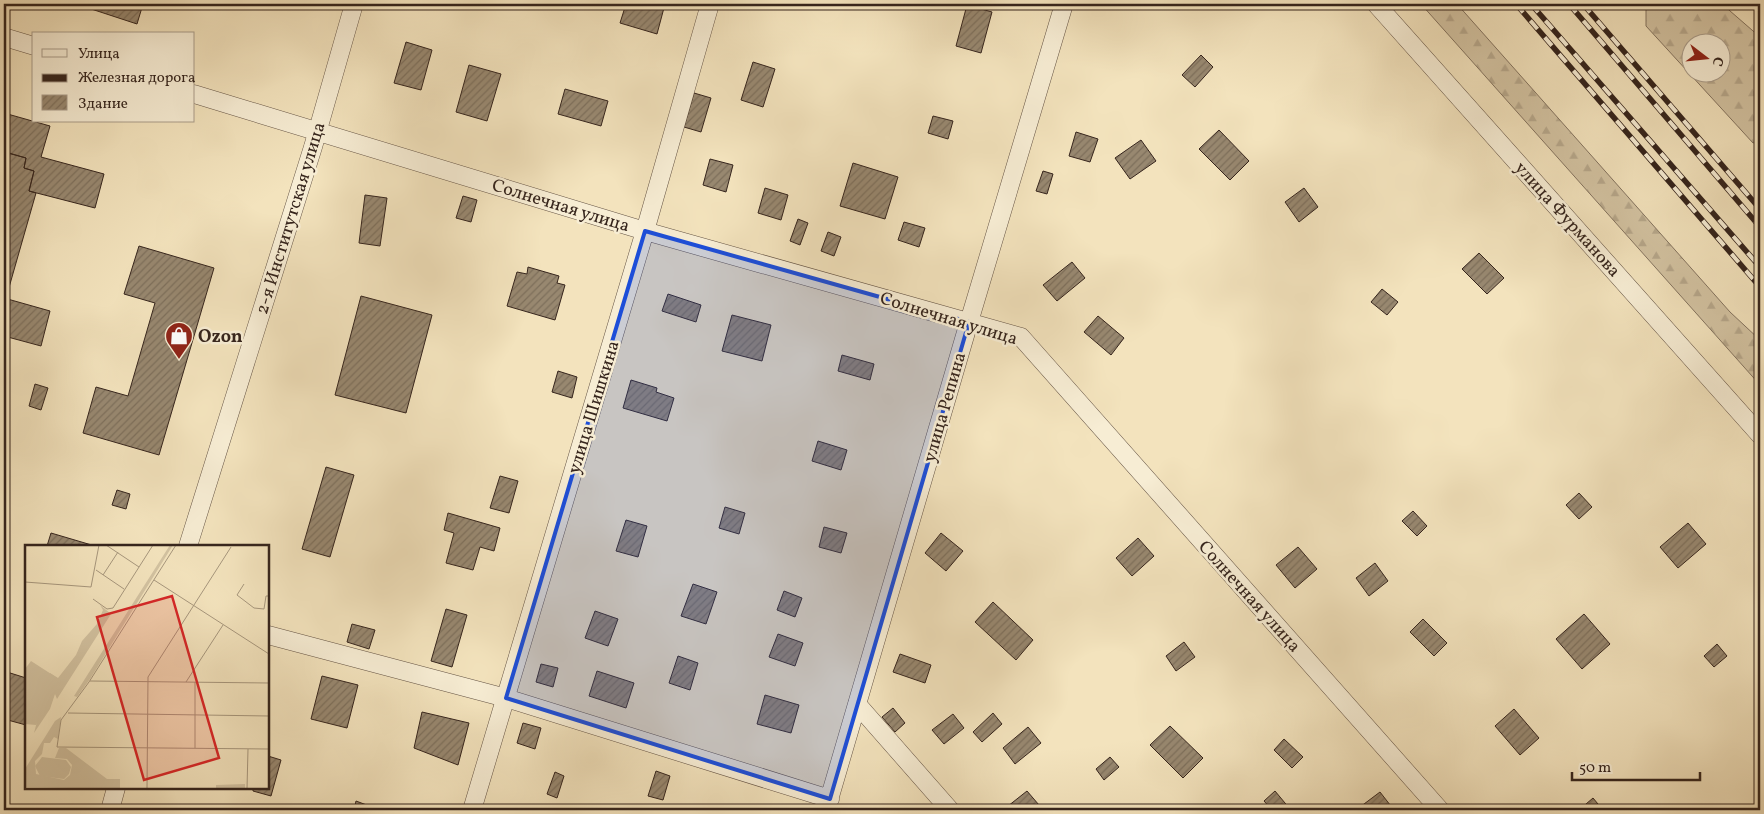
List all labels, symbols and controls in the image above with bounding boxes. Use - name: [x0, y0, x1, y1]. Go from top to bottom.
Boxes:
- legend: [32, 32, 195, 122]
- north arrow: [1682, 32, 1732, 82]
- text: Улица: [78, 44, 120, 65]
- text: С: [1707, 54, 1727, 68]
- text: Железная дорога: [78, 68, 195, 89]
- text: Здание: [78, 94, 128, 115]
- street label: 2-я Институтская улица: [250, 119, 333, 318]
- street label: улица Фурманова: [1508, 157, 1626, 283]
- street label: Солнечная улица: [489, 174, 633, 239]
- street label: Солнечная улица: [877, 287, 1021, 352]
- shop icon: Ozon: [164, 321, 194, 360]
- place label: Ozon: [198, 325, 243, 350]
- street label: улица Шишкина: [562, 338, 627, 477]
- street label: улица Репина: [918, 349, 973, 466]
- street label: Солнечная улица: [1192, 536, 1306, 658]
- inset map: [25, 545, 269, 789]
- scale bar: [1572, 749, 1699, 781]
- text: 50 m: [1579, 758, 1611, 779]

